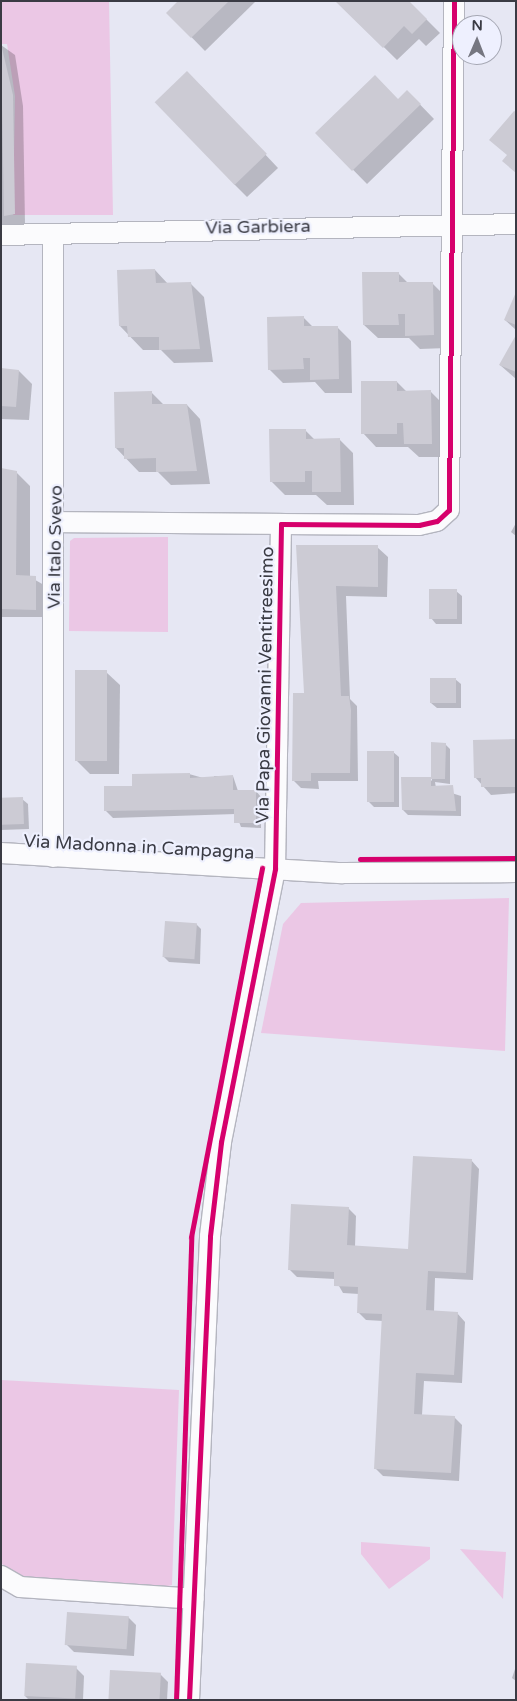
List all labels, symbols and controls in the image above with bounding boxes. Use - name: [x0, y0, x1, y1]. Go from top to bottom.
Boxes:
- north arrow: [452, 15, 502, 65]
- text: N: [471, 17, 483, 34]
- street label: Via Garbiera: [205, 215, 311, 239]
- street label: Via Italo Svevo: [43, 485, 67, 609]
- street label: Via Papa Giovanni Ventitreesimo: [252, 546, 278, 824]
- street label: Via Madonna in Campagna: [23, 830, 255, 864]

